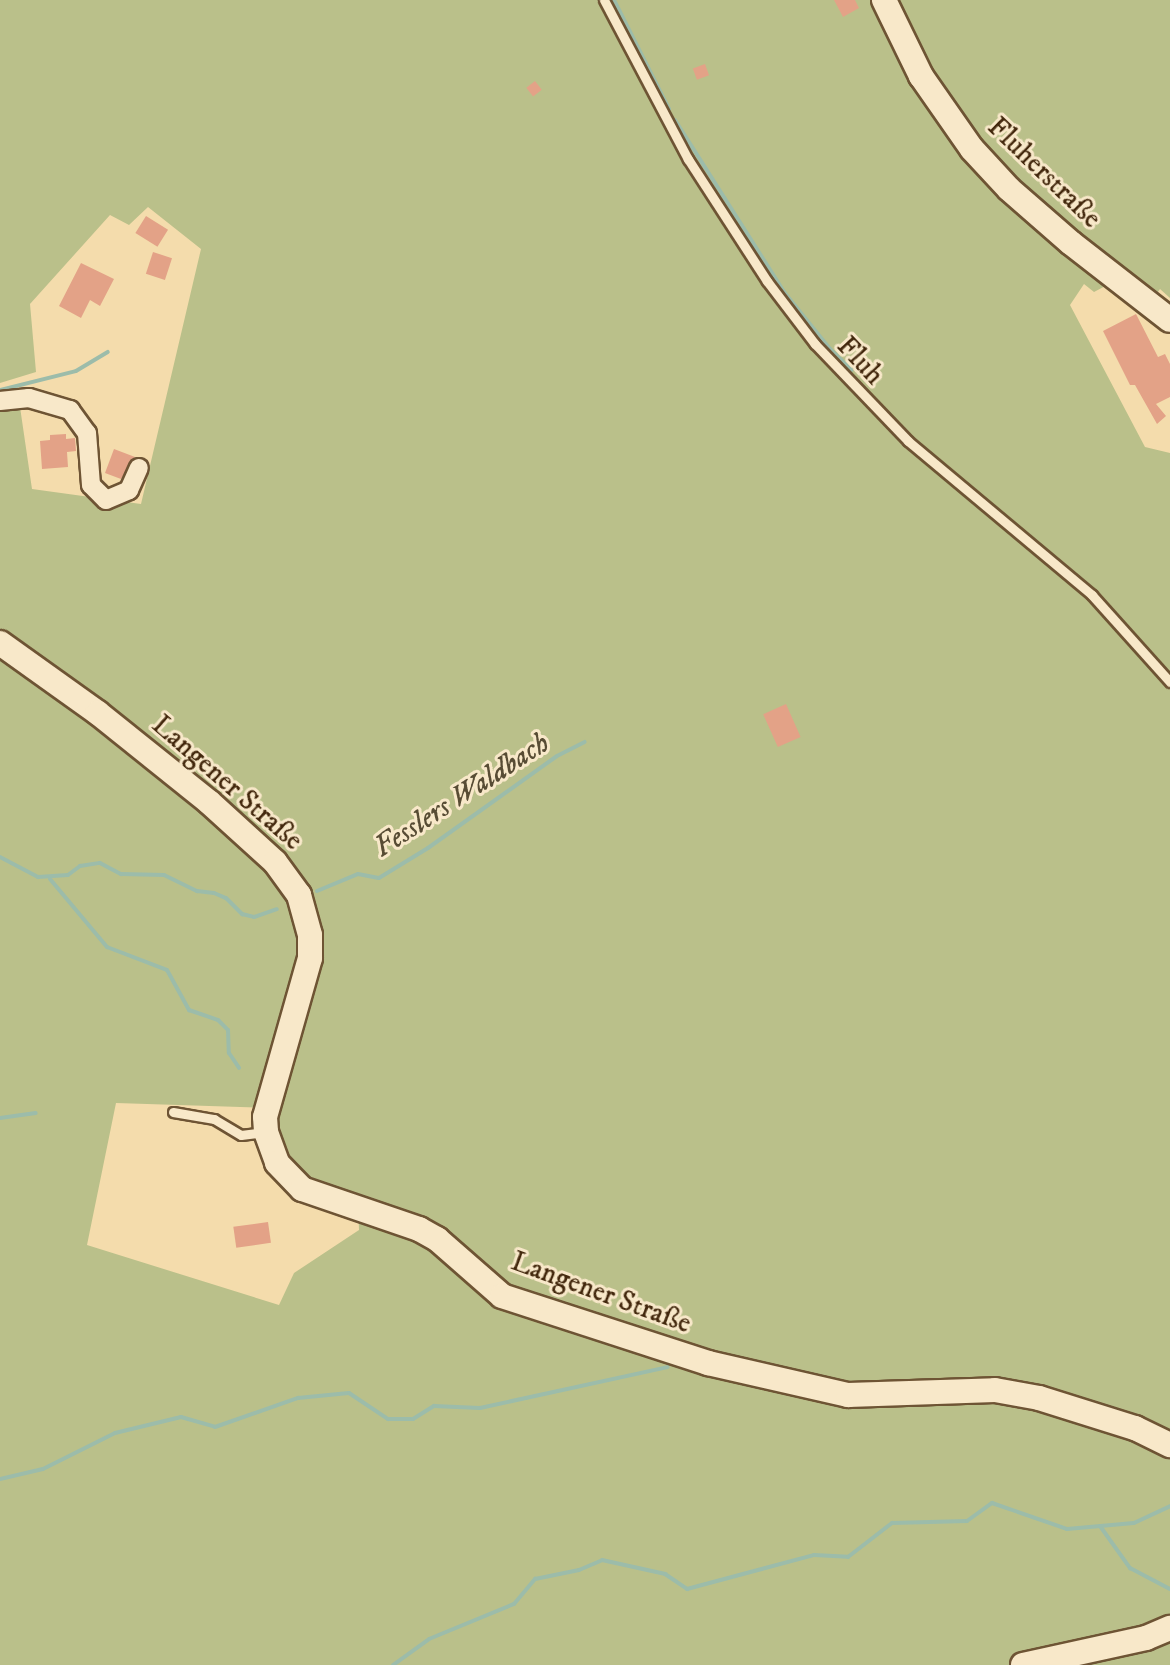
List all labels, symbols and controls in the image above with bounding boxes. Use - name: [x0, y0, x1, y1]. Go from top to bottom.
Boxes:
- street label: Fluherstraße: [980, 111, 1108, 235]
- street label: Fluh: [829, 330, 891, 392]
- street label: Langener Straße: [145, 708, 309, 858]
- water label: Fesslers Waldbach: [367, 726, 557, 866]
- street label: Langener Straße: [506, 1245, 696, 1341]

